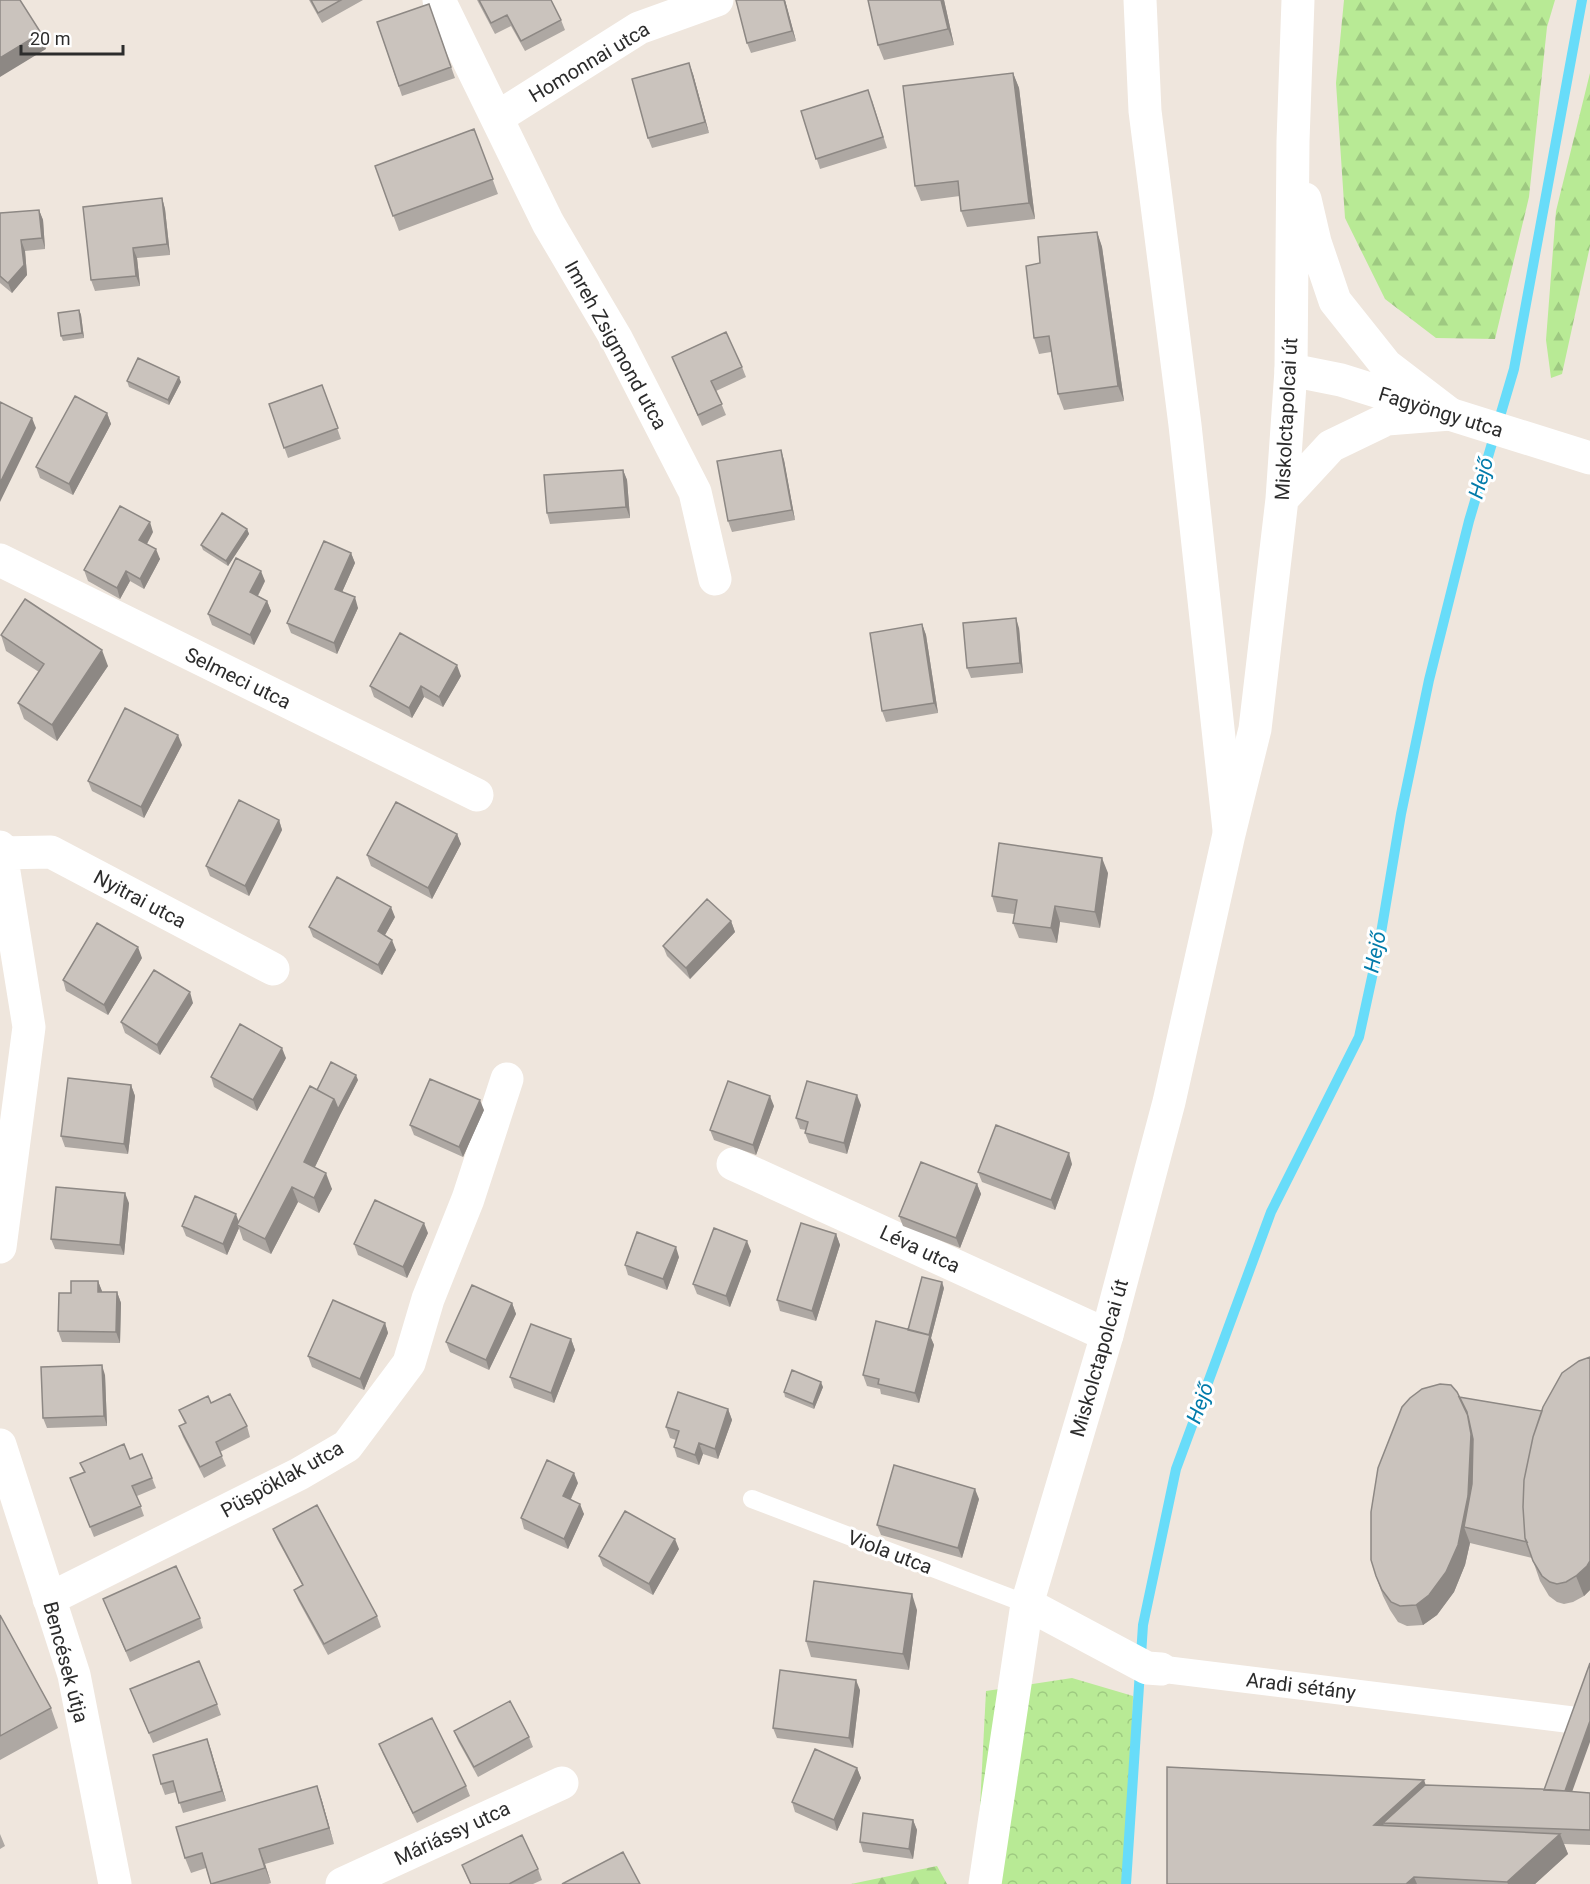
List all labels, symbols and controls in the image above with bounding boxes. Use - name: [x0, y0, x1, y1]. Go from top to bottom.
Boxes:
- street label: Homonnai utca: [524, 17, 654, 107]
- scale bar: [21, 18, 123, 56]
- text: 20 m: [30, 28, 70, 49]
- street label: Imreh Zsigmond utca: [560, 256, 672, 434]
- street label: Miskolctapolcai út: [1270, 337, 1302, 501]
- street label: Fagyöngy utca: [1376, 382, 1506, 442]
- water label: Hejő: [1464, 454, 1498, 501]
- street label: Selmeci utca: [181, 642, 295, 714]
- street label: Nyitrai utca: [90, 865, 190, 933]
- water label: Hejő: [1359, 929, 1391, 975]
- street label: Léva utca: [876, 1220, 964, 1278]
- street label: Miskolctapolcai út: [1065, 1276, 1133, 1440]
- water label: Hejő: [1182, 1379, 1219, 1427]
- street label: Püspöklak utca: [216, 1435, 348, 1523]
- street label: Viola utca: [844, 1525, 936, 1579]
- street label: Bencések útja: [38, 1599, 94, 1725]
- street label: Aradi sétány: [1245, 1667, 1358, 1705]
- street label: Máriássy utca: [390, 1796, 514, 1870]

